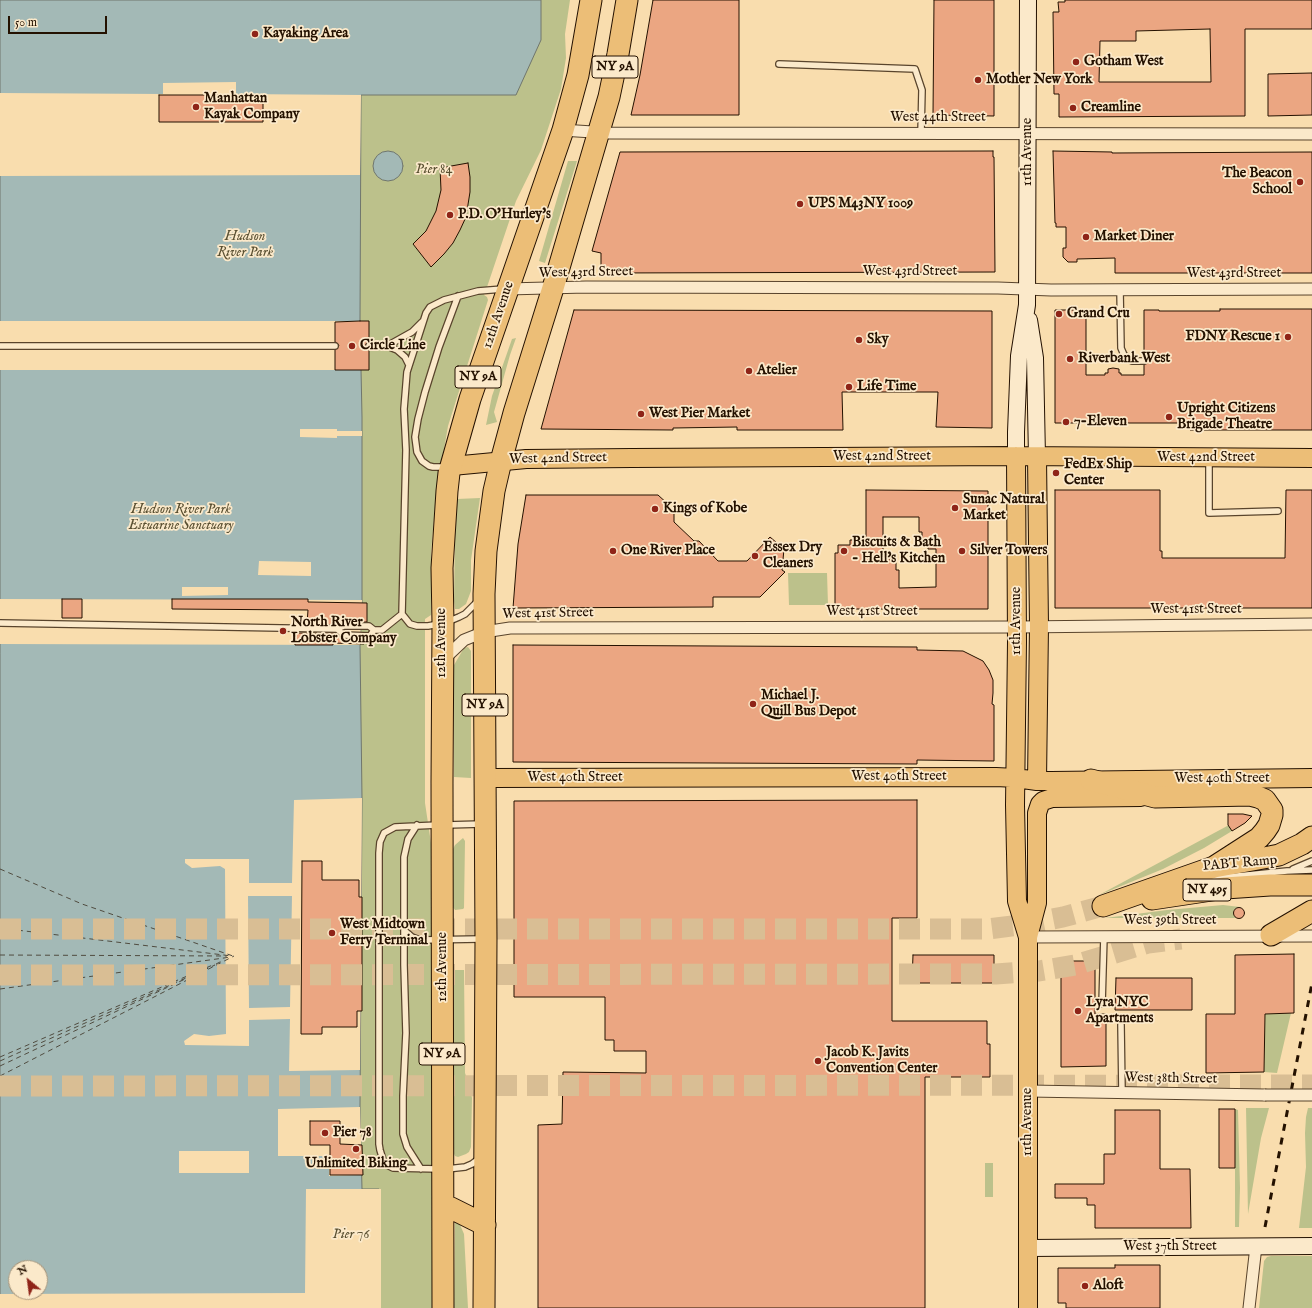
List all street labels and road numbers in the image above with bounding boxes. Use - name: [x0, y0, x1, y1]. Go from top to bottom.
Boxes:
- road number: NY 9A: [592, 56, 638, 78]
- street label: West 44th Street: [890, 110, 986, 126]
- street label: 11th Avenue: [1020, 118, 1036, 186]
- street label: West 43rd Street: [539, 264, 633, 282]
- street label: West 43rd Street: [863, 264, 957, 280]
- street label: West 43rd Street: [1187, 266, 1281, 282]
- street label: 12th Avenue: [480, 279, 518, 351]
- road number: NY 9A: [455, 366, 501, 388]
- street label: West 42nd Street: [833, 449, 931, 465]
- street label: West 42nd Street: [509, 450, 607, 468]
- street label: West 42nd Street: [1157, 450, 1255, 466]
- street label: 11th Avenue: [1009, 587, 1025, 655]
- street label: West 41st Street: [1150, 602, 1242, 618]
- street label: West 41st Street: [826, 604, 918, 620]
- street label: West 41st Street: [502, 605, 594, 623]
- street label: 12th Avenue: [434, 608, 450, 678]
- road number: NY 9A: [462, 694, 508, 716]
- street label: West 40th Street: [851, 769, 947, 785]
- street label: West 40th Street: [527, 770, 623, 786]
- street label: West 40th Street: [1174, 771, 1270, 787]
- street label: PABT Ramp: [1202, 852, 1278, 876]
- road number: NY 495: [1183, 879, 1231, 901]
- street label: West 39th Street: [1123, 913, 1217, 929]
- street label: 12th Avenue: [435, 932, 451, 1002]
- road number: NY 9A: [419, 1043, 465, 1065]
- street label: West 38th Street: [1125, 1070, 1217, 1088]
- street label: 11th Avenue: [1020, 1088, 1036, 1156]
- street label: West 37th Street: [1123, 1239, 1217, 1255]

